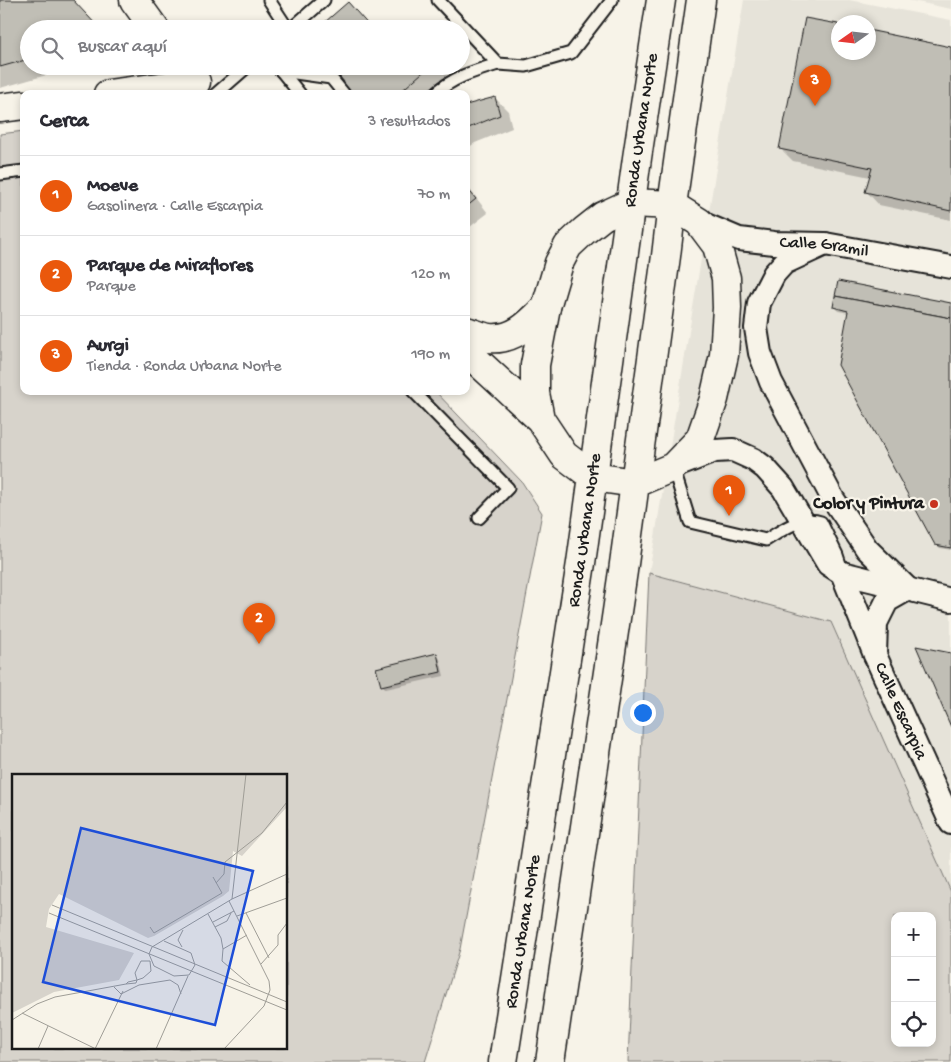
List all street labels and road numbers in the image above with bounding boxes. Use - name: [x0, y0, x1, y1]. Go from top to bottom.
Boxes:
- street label: Ronda Urbana Norte: [620, 51, 663, 209]
- street label: Calle Gramil: [779, 233, 870, 262]
- street label: Ronda Urbana Norte: [564, 451, 607, 609]
- street label: Calle Escarpia: [869, 659, 932, 764]
- street label: Ronda Urbana Norte: [501, 852, 546, 1010]

